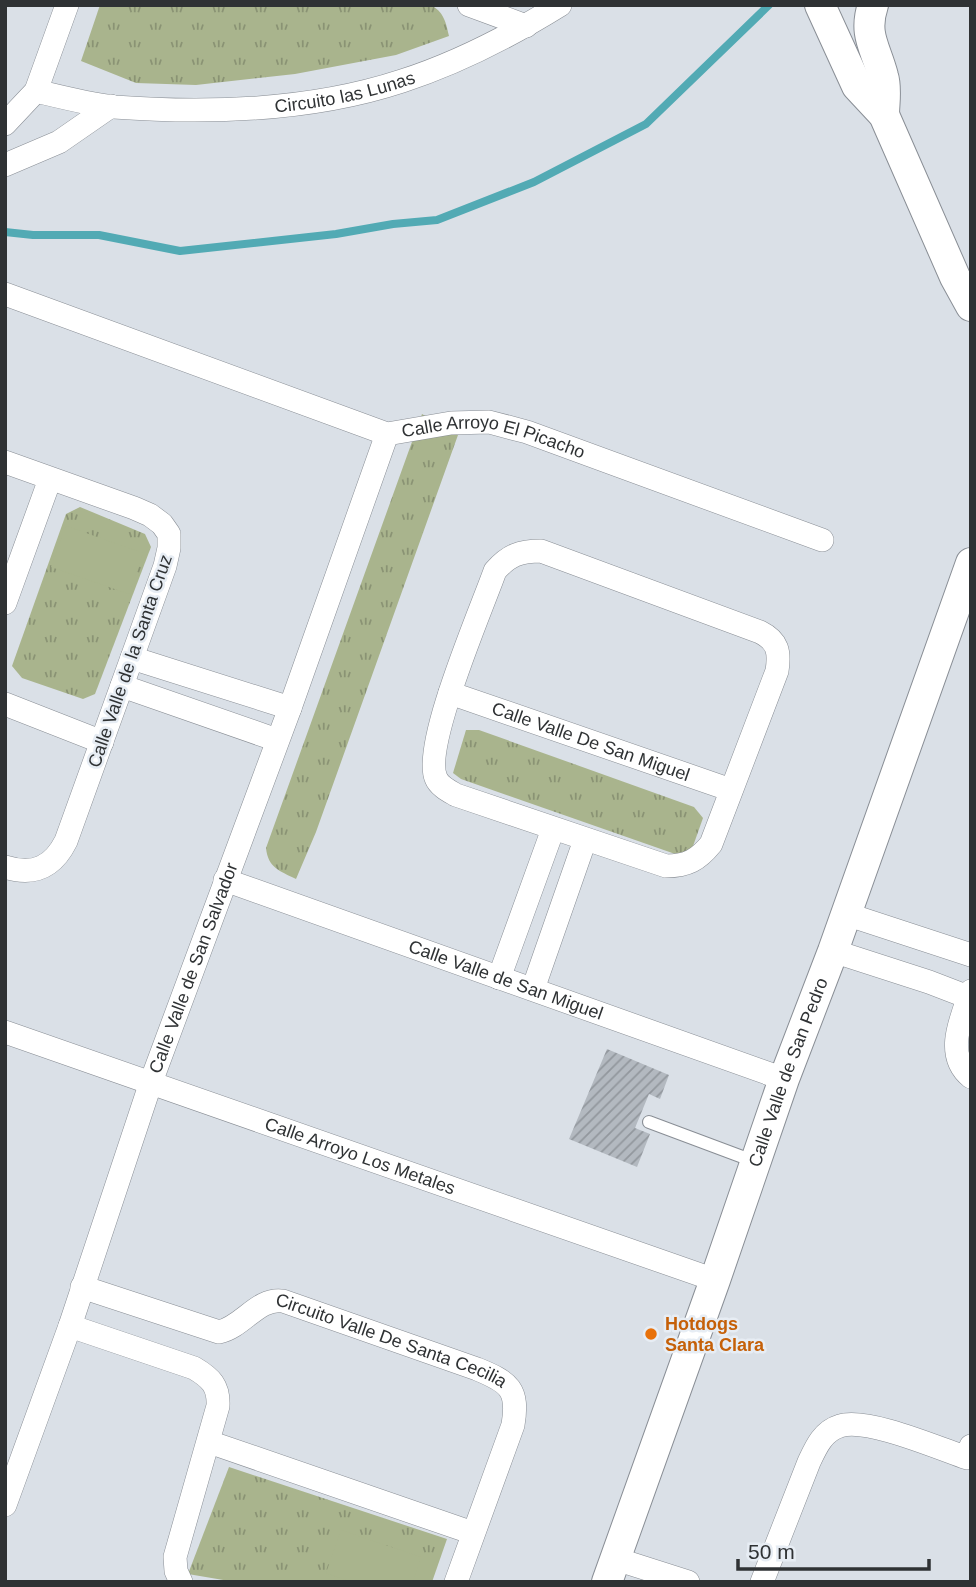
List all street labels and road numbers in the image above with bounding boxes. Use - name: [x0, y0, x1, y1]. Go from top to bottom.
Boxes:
- street label: Circuito las Lunas: [274, 67, 417, 117]
- street label: Calle Arroyo El Picacho: [400, 412, 588, 462]
- street label: Calle Valle de la Santa Cruz: [84, 552, 176, 770]
- street label: Calle Valle De San Miguel: [489, 698, 692, 785]
- street label: Calle Valle de San Salvador: [145, 860, 242, 1076]
- street label: Calle Valle de San Miguel: [406, 936, 606, 1024]
- street label: Calle Valle de San Pedro: [745, 975, 832, 1169]
- street label: Calle Arroyo Los Metales: [262, 1114, 458, 1198]
- street label: Circuito Valle De Santa Cecilia: [275, 1290, 511, 1392]

